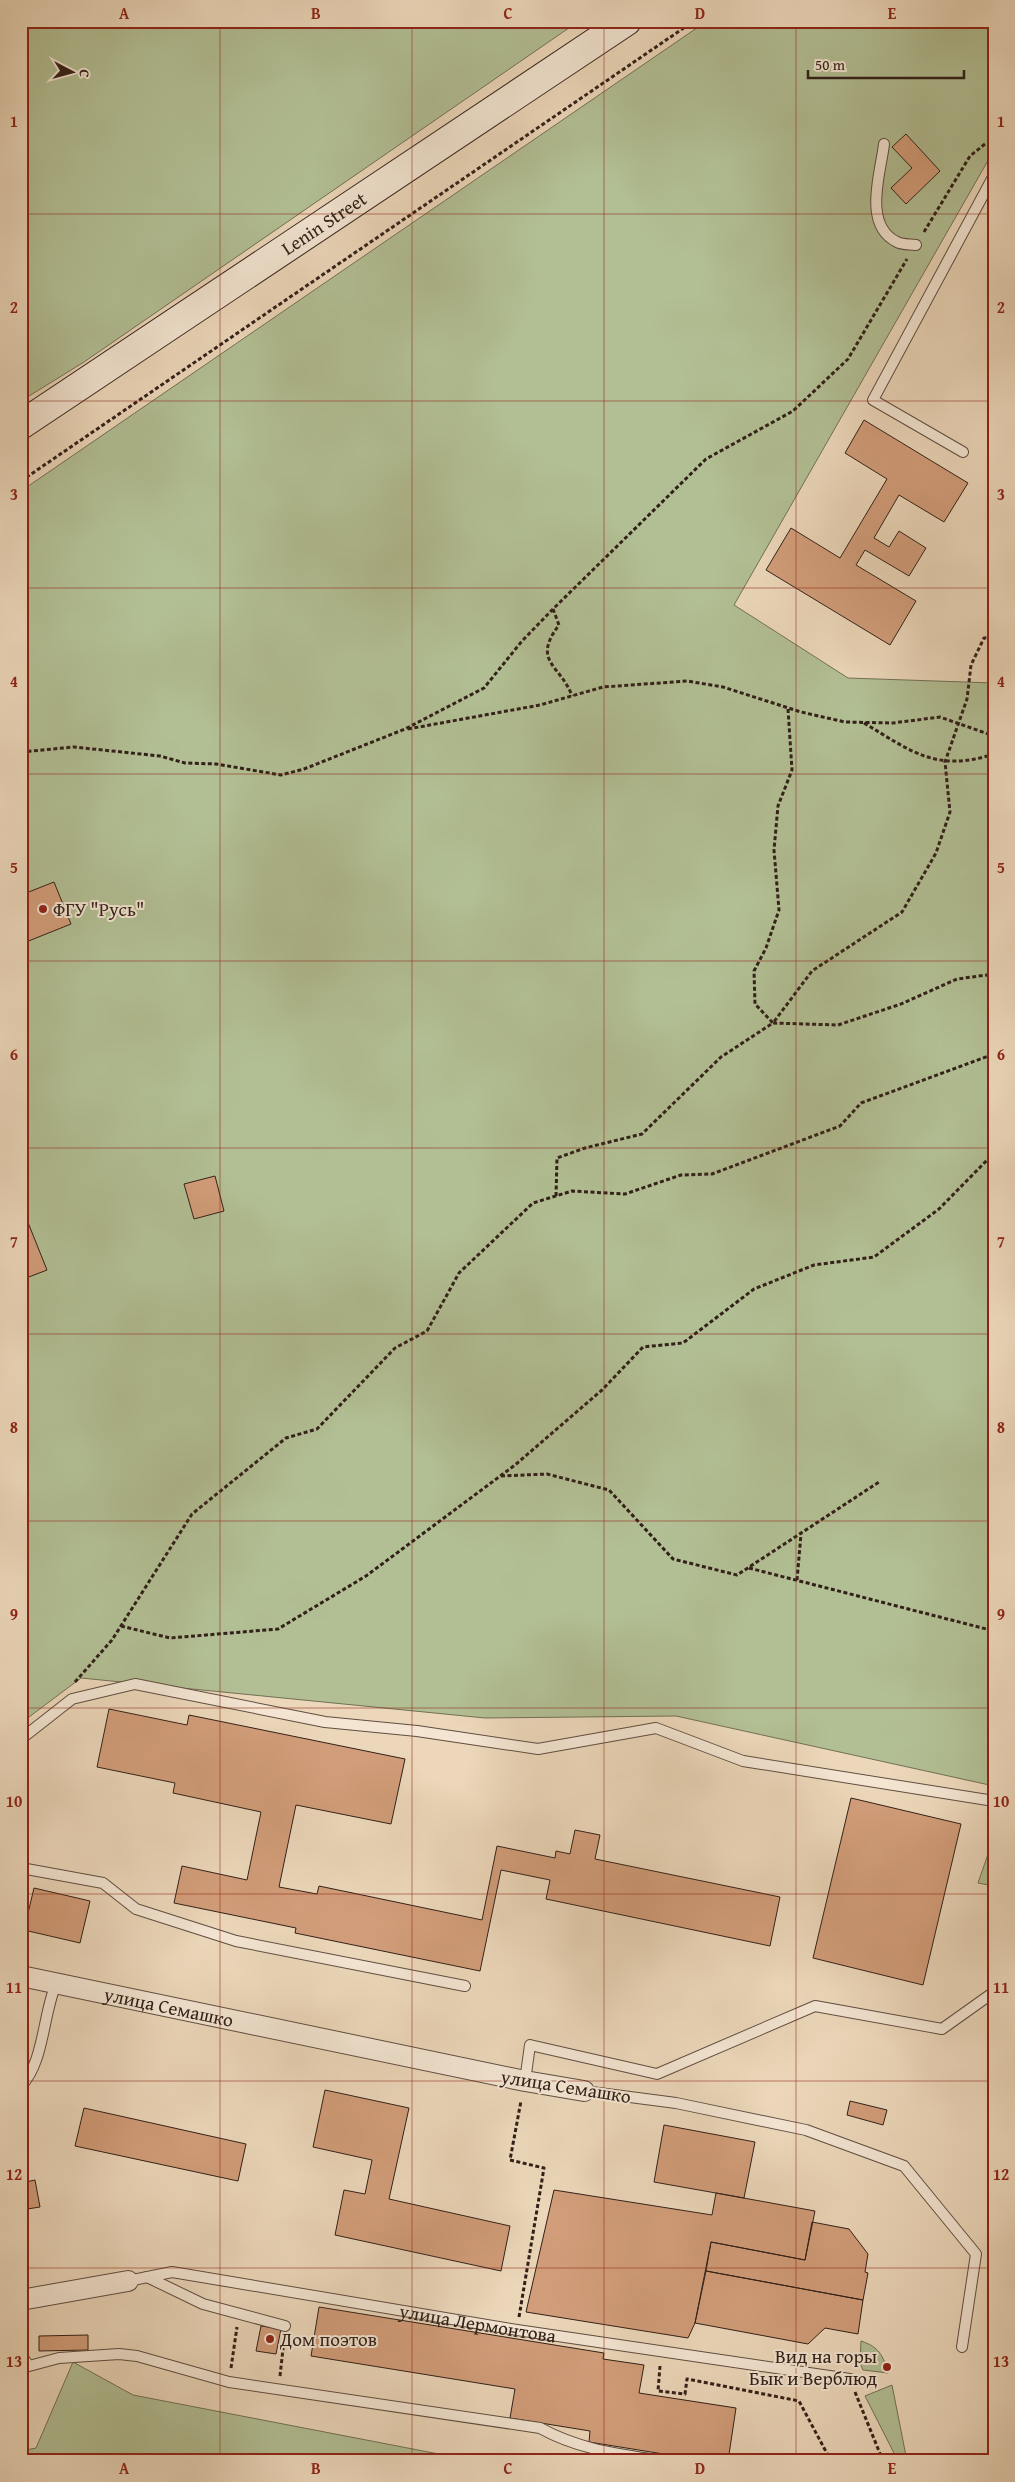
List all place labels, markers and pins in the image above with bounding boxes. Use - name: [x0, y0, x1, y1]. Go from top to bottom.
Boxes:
- place label: ФГУ "Русь": [53, 895, 144, 923]
- marker: ФГУ "Русь": [37, 903, 49, 915]
- place label: Дом поэтов: [279, 2325, 377, 2353]
- marker: Дом поэтов: [264, 2333, 276, 2345]
- place label: Вид на горы Бык и Верблюд: [749, 2342, 877, 2392]
- marker: Вид на горы Бык и Верблюд: [881, 2361, 893, 2373]

